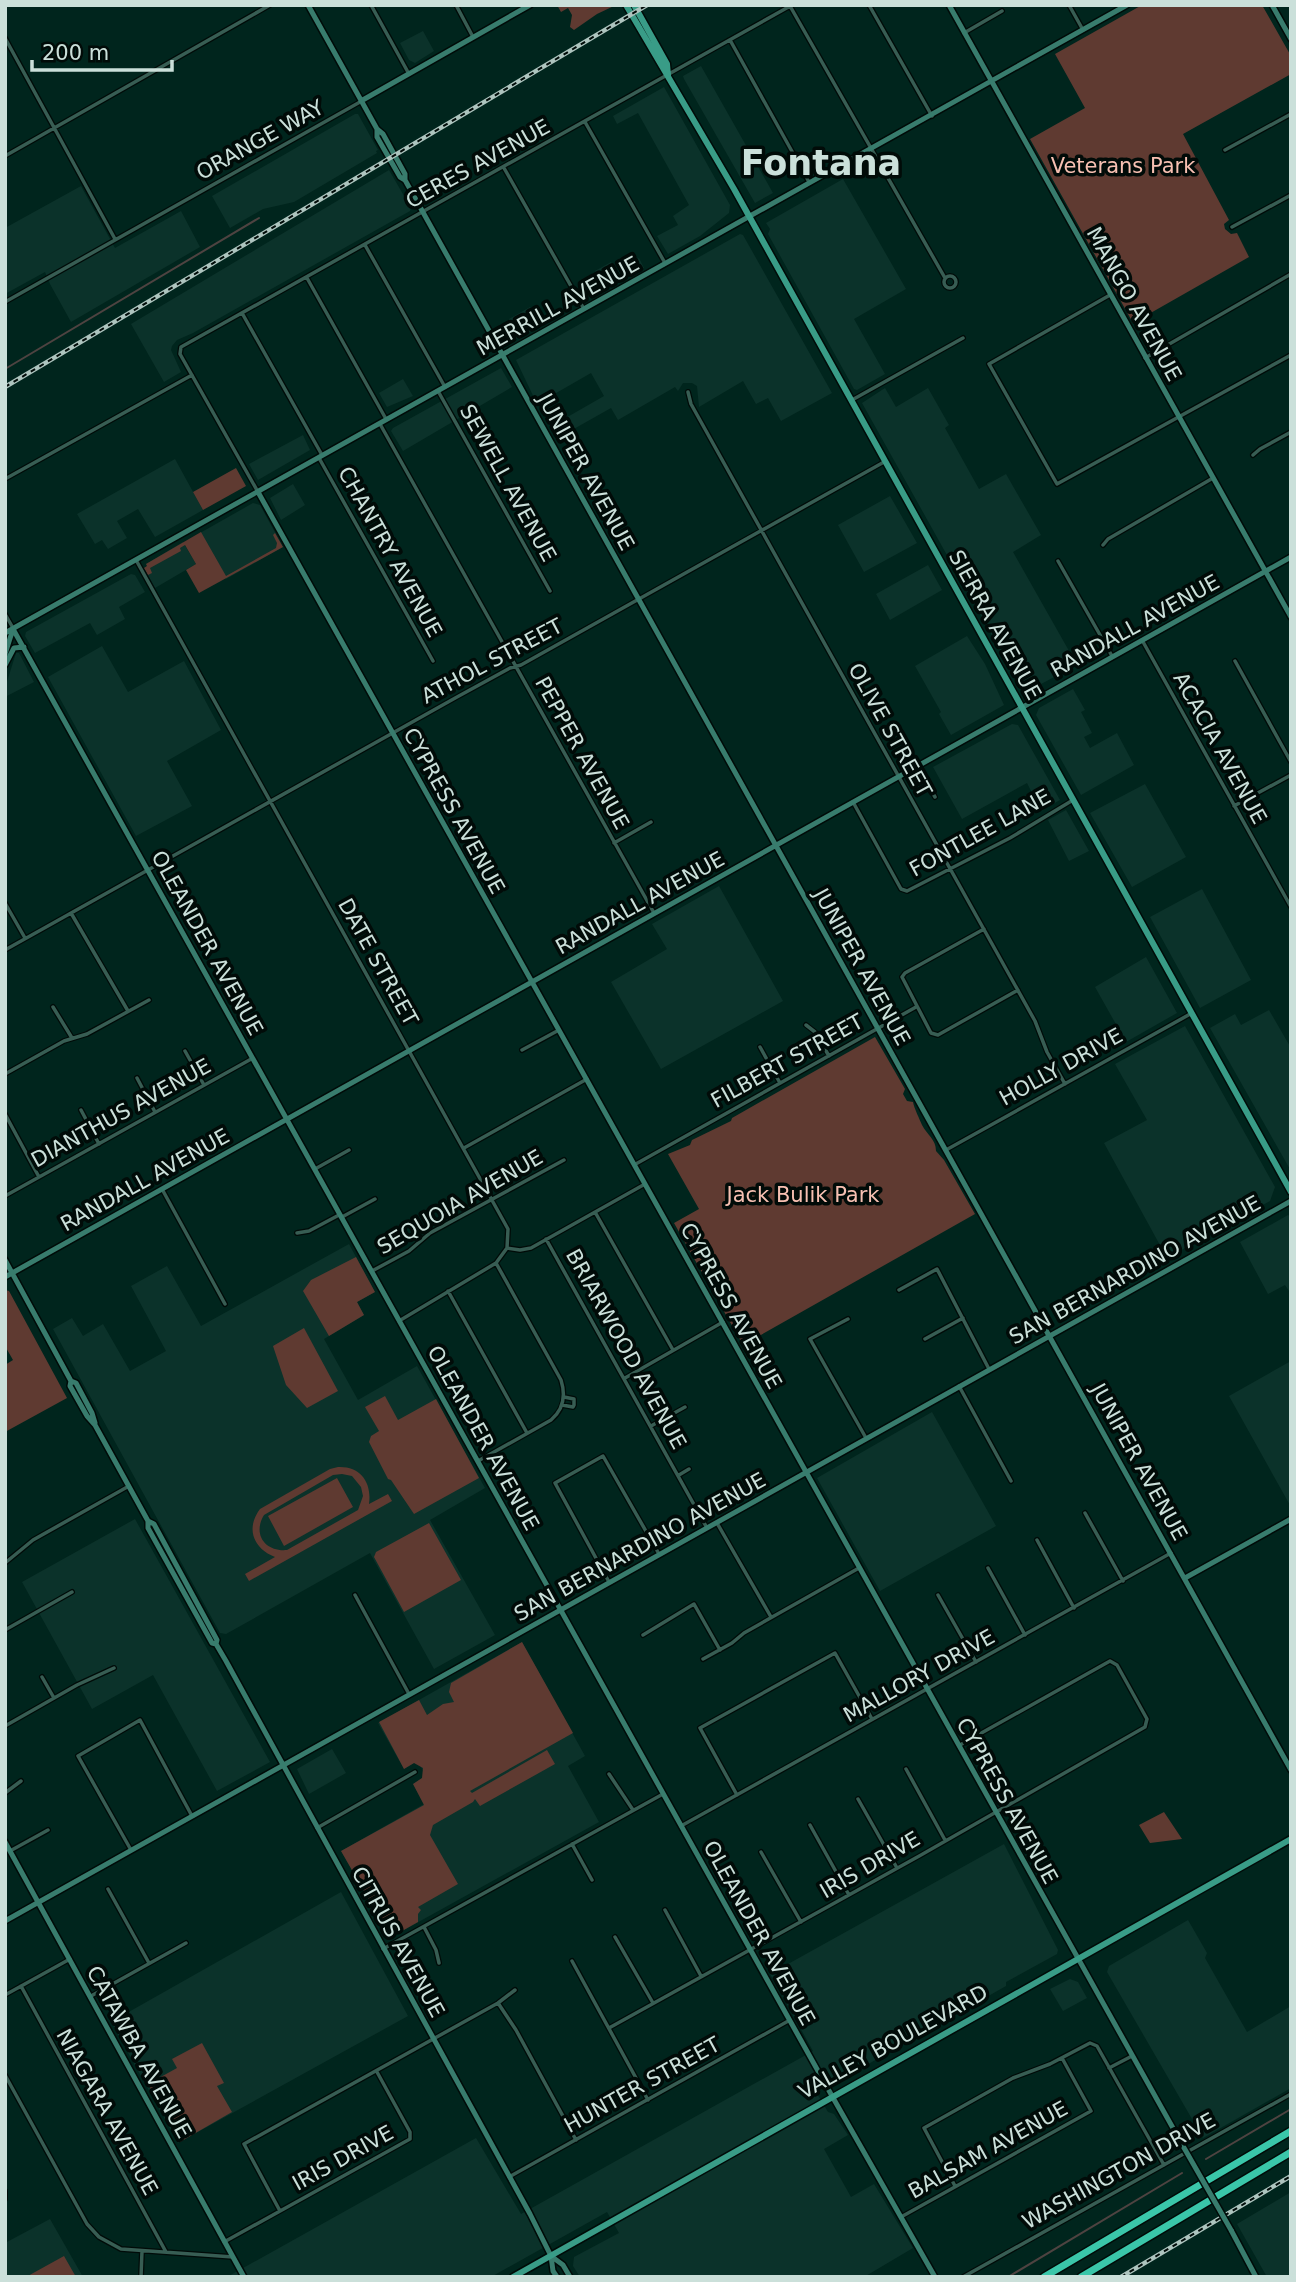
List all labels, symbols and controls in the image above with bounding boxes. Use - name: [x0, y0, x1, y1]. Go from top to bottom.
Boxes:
- scale bar: [32, 28, 172, 72]
- text: 200 m: [42, 41, 109, 65]
- street label: ORANGE WAY: [192, 95, 328, 185]
- street label: CERES AVENUE: [402, 115, 554, 213]
- district label: Fontana: [741, 143, 901, 183]
- park label: Veterans Park: [1051, 154, 1196, 178]
- street label: MANGO AVENUE: [1082, 223, 1186, 385]
- street label: MERRILL AVENUE: [473, 251, 643, 361]
- street label: JUNIPER AVENUE: [532, 388, 639, 555]
- street label: SEWELL AVENUE: [455, 400, 561, 566]
- street label: CHANTRY AVENUE: [333, 463, 447, 641]
- street label: SIERRA AVENUE: [944, 546, 1046, 704]
- street label: RANDALL AVENUE: [1047, 570, 1223, 682]
- street label: ATHOL STREET: [417, 614, 567, 708]
- street label: OLIVE STREET: [843, 659, 937, 801]
- street label: ACACIA AVENUE: [1168, 668, 1272, 828]
- street label: PEPPER AVENUE: [530, 672, 634, 834]
- street label: CYPRESS AVENUE: [398, 724, 510, 898]
- street label: FONTLEE LANE: [905, 784, 1055, 882]
- street label: OLEANDER AVENUE: [146, 847, 268, 1039]
- street label: RANDALL AVENUE: [552, 847, 728, 959]
- street label: JUNIPER AVENUE: [808, 883, 915, 1050]
- street label: DATE STREET: [333, 894, 423, 1030]
- street label: FILBERT STREET: [707, 1009, 867, 1113]
- street label: HOLLY DRIVE: [995, 1023, 1127, 1111]
- street label: DIANTHUS AVENUE: [27, 1054, 215, 1172]
- street label: RANDALL AVENUE: [57, 1124, 233, 1236]
- street label: SEQUOIA AVENUE: [373, 1145, 547, 1259]
- park label: Jack Bulik Park: [724, 1183, 880, 1207]
- street label: SAN BERNARDINO AVENUE: [1005, 1191, 1265, 1349]
- street label: CYPRESS AVENUE: [675, 1219, 787, 1393]
- street label: BRIARWOOD AVENUE: [561, 1245, 691, 1453]
- street label: OLEANDER AVENUE: [422, 1342, 544, 1534]
- street label: JUNIPER AVENUE: [1085, 1378, 1192, 1545]
- street label: SAN BERNARDINO AVENUE: [510, 1468, 770, 1626]
- street label: MALLORY DRIVE: [839, 1625, 999, 1727]
- street label: CYPRESS AVENUE: [951, 1714, 1063, 1888]
- street label: IRIS DRIVE: [816, 1827, 924, 1903]
- street label: OLEANDER AVENUE: [698, 1837, 820, 2029]
- street label: CITRUS AVENUE: [347, 1862, 449, 2022]
- street label: CATAWBA AVENUE: [82, 1962, 196, 2142]
- street label: VALLEY BOULEVARD: [794, 1980, 992, 2104]
- street label: NIAGARA AVENUE: [51, 2025, 163, 2199]
- street label: HUNTER STREET: [560, 2032, 724, 2138]
- street label: BALSAM AVENUE: [904, 2096, 1072, 2204]
- street label: WASHINGTON DRIVE: [1018, 2108, 1220, 2234]
- street label: IRIS DRIVE: [288, 2120, 398, 2196]

